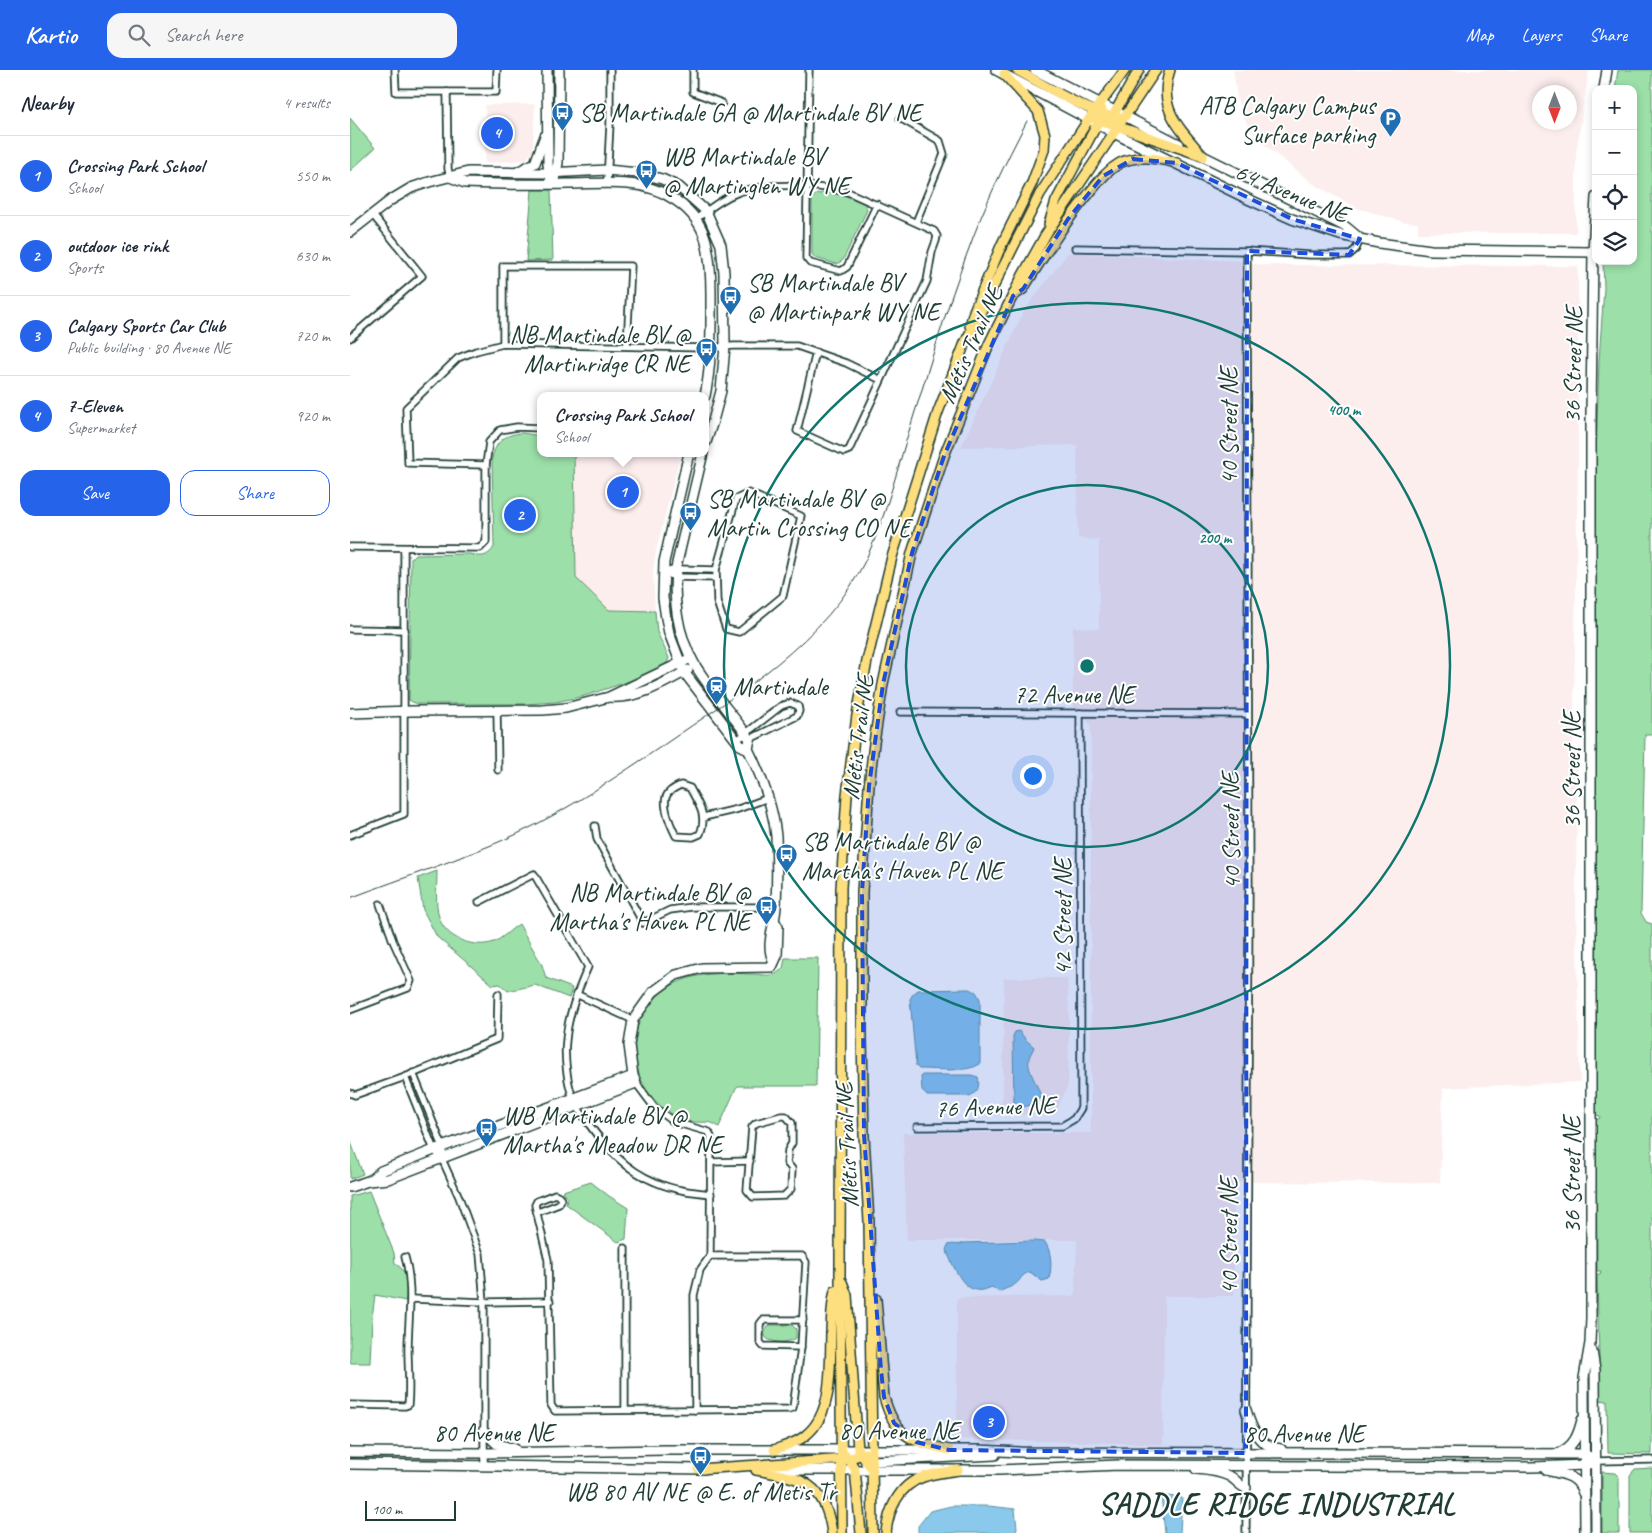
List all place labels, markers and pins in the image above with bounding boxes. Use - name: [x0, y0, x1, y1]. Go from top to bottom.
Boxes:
- place label: ATB Calgary Campus Surface parking: [1199, 90, 1377, 151]
- place label: SB Martindale GA @ Martindale BV NE: [579, 97, 924, 129]
- bus stop icon: SB Martindale GA @ Martindale BV NE: [551, 100, 575, 131]
- parking icon: ATB Calgary Campus Surface parking: [1379, 107, 1403, 138]
- pin: 4: [481, 114, 513, 152]
- place label: WB Martindale BV @ Martinglen WY NE: [663, 141, 853, 202]
- bus stop icon: WB Martindale BV @ Martinglen WY NE: [635, 158, 659, 189]
- place label: SB Martindale BV @ Martinpark WY NE: [747, 267, 942, 328]
- bus stop icon: SB Martindale BV @ Martinpark WY NE: [719, 284, 743, 315]
- place label: NB Martindale BV @ Martinridge CR NE: [509, 319, 693, 380]
- bus stop icon: NB Martindale BV @ Martinridge CR NE: [694, 336, 718, 367]
- pin: 1: [607, 473, 639, 511]
- place label: SB Martindale BV @ Martin Crossing CO NE: [707, 483, 914, 544]
- pin: 2: [504, 496, 536, 534]
- bus stop icon: SB Martindale BV @ Martin Crossing CO NE: [679, 500, 703, 531]
- centre of rings: [1078, 657, 1096, 675]
- place label: Martindale: [733, 671, 829, 703]
- station icon: Martindale: [705, 674, 729, 705]
- place label: SB Martindale BV @ Martha's Haven PL NE: [802, 826, 1005, 887]
- bus stop icon: SB Martindale BV @ Martha's Haven PL NE: [774, 843, 798, 874]
- place label: NB Martindale BV @ Martha's Haven PL NE: [550, 877, 753, 938]
- bus stop icon: NB Martindale BV @ Martha's Haven PL NE: [754, 894, 778, 925]
- place label: WB Martindale BV @ Martha's Meadow DR NE: [503, 1100, 725, 1161]
- bus stop icon: WB Martindale BV @ Martha's Meadow DR NE: [475, 1117, 499, 1148]
- pin: 3: [973, 1403, 1005, 1441]
- bus stop icon: WB 80 AV NE @ E. of Metis Tr: [689, 1444, 713, 1475]
- place label: WB 80 AV NE @ E. of Metis Tr: [566, 1476, 839, 1508]

